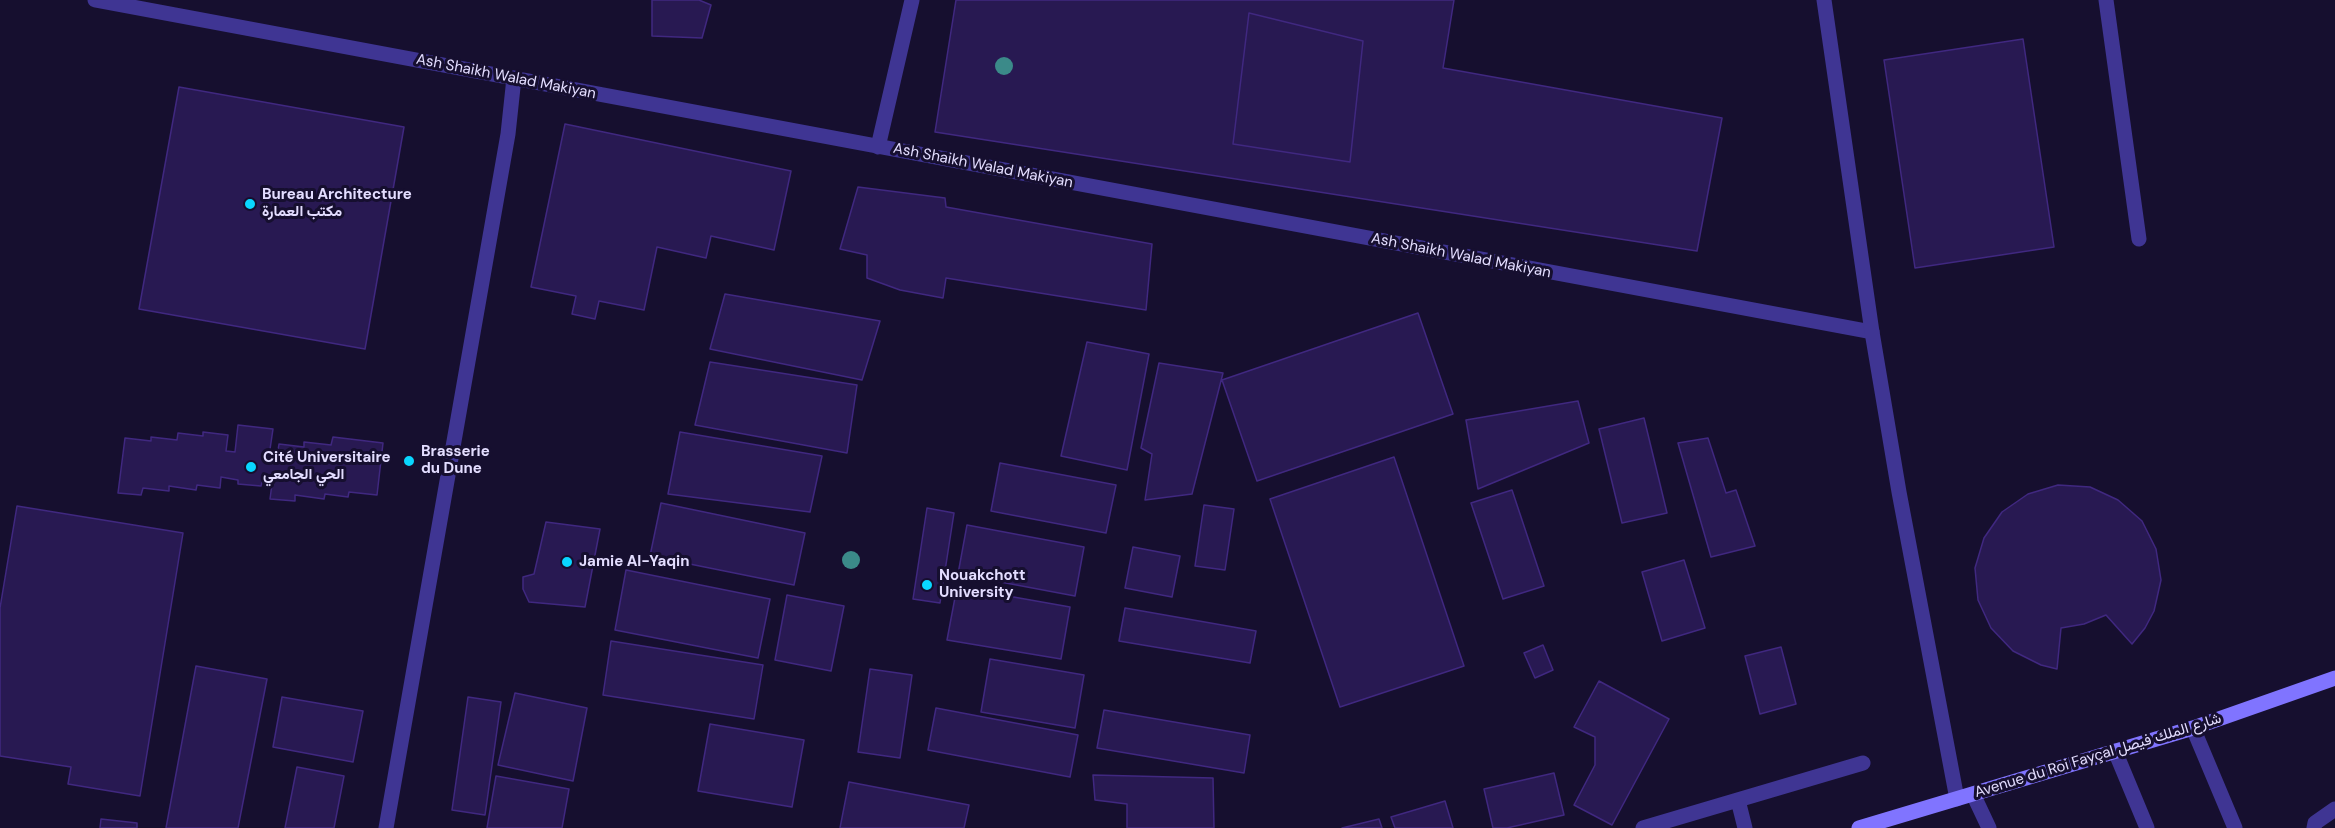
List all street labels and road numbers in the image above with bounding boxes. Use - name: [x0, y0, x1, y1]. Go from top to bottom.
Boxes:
- street label: Ash Shaikh Walad Makiyan: [415, 51, 597, 103]
- street label: Ash Shaikh Walad Makiyan: [892, 140, 1074, 192]
- street label: Ash Shaikh Walad Makiyan: [1370, 230, 1552, 282]
- street label: Avenue du Roi Fayçal شارع الملك فيصل: [1972, 710, 2224, 802]

